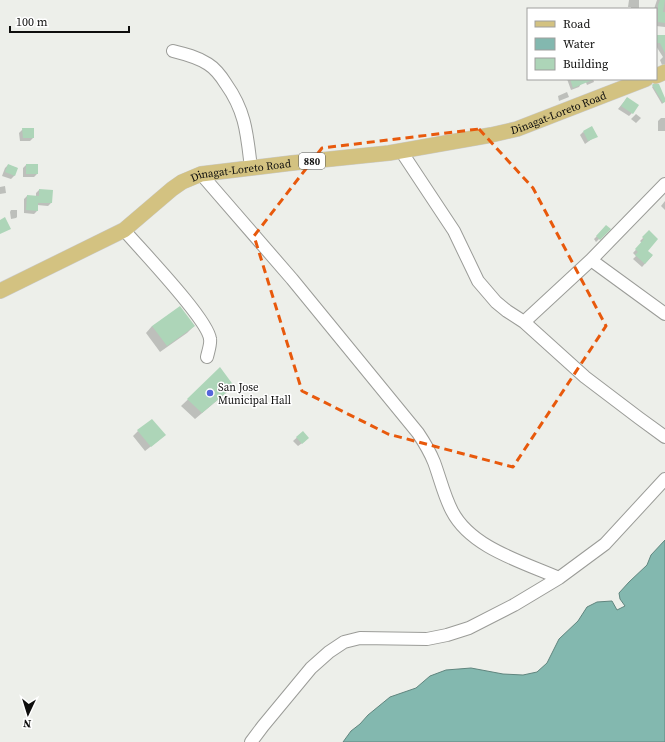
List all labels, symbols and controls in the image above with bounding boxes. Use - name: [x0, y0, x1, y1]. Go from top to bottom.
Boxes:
- scale bar: [10, 8, 129, 34]
- legend: [527, 8, 657, 80]
- text: 100 m: [16, 14, 48, 30]
- text: Road: [563, 16, 590, 32]
- text: Water: [563, 36, 595, 52]
- text: Building: [563, 56, 608, 72]
- street label: Dinagat-Loreto Road: [509, 87, 609, 138]
- road number: 880: [299, 153, 325, 169]
- street label: Dinagat-Loreto Road: [188, 156, 293, 185]
- place label: San Jose Municipal Hall: [218, 380, 291, 408]
- marker: San Jose Municipal Hall: [205, 388, 215, 398]
- north arrow: [8, 694, 48, 734]
- text: N: [23, 716, 32, 731]

